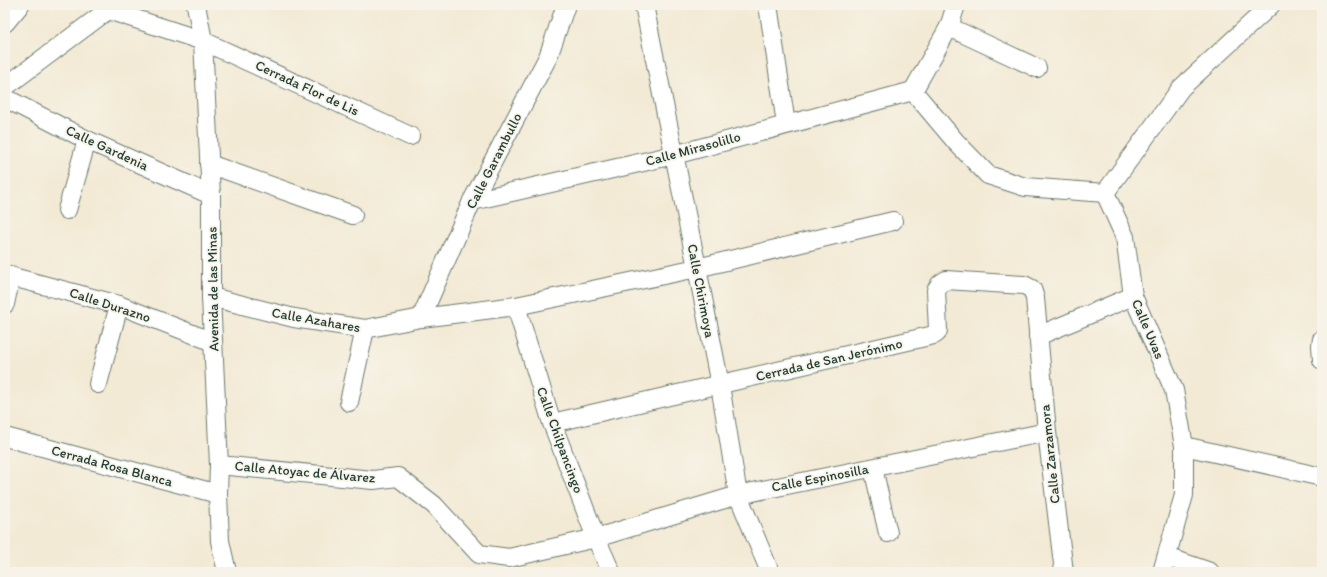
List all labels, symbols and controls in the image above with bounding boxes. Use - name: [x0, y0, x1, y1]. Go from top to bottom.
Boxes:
- street label: Cerrada Flor de Lis: [252, 57, 362, 119]
- street label: Calle Garambullo: [462, 110, 526, 212]
- street label: Calle Gardenia: [63, 121, 152, 175]
- street label: Calle Mirasolillo: [644, 128, 742, 170]
- street label: Avenida de las Minas: [203, 226, 223, 352]
- street label: Calle Chirimoya: [684, 243, 719, 340]
- street label: Calle Durazno: [67, 284, 153, 326]
- street label: Calle Uvas: [1128, 297, 1168, 361]
- street label: Calle Azahares: [270, 304, 362, 336]
- street label: Cerrada de San Jerónimo: [754, 335, 904, 385]
- street label: Calle Chilpancingo: [533, 384, 587, 496]
- street label: Calle Zarzamora: [1036, 403, 1064, 505]
- street label: Cerrada Rosa Blanca: [49, 442, 175, 491]
- street label: Calle Atoyac de Álvarez: [234, 457, 377, 487]
- street label: Calle Espinosilla: [770, 460, 871, 496]

